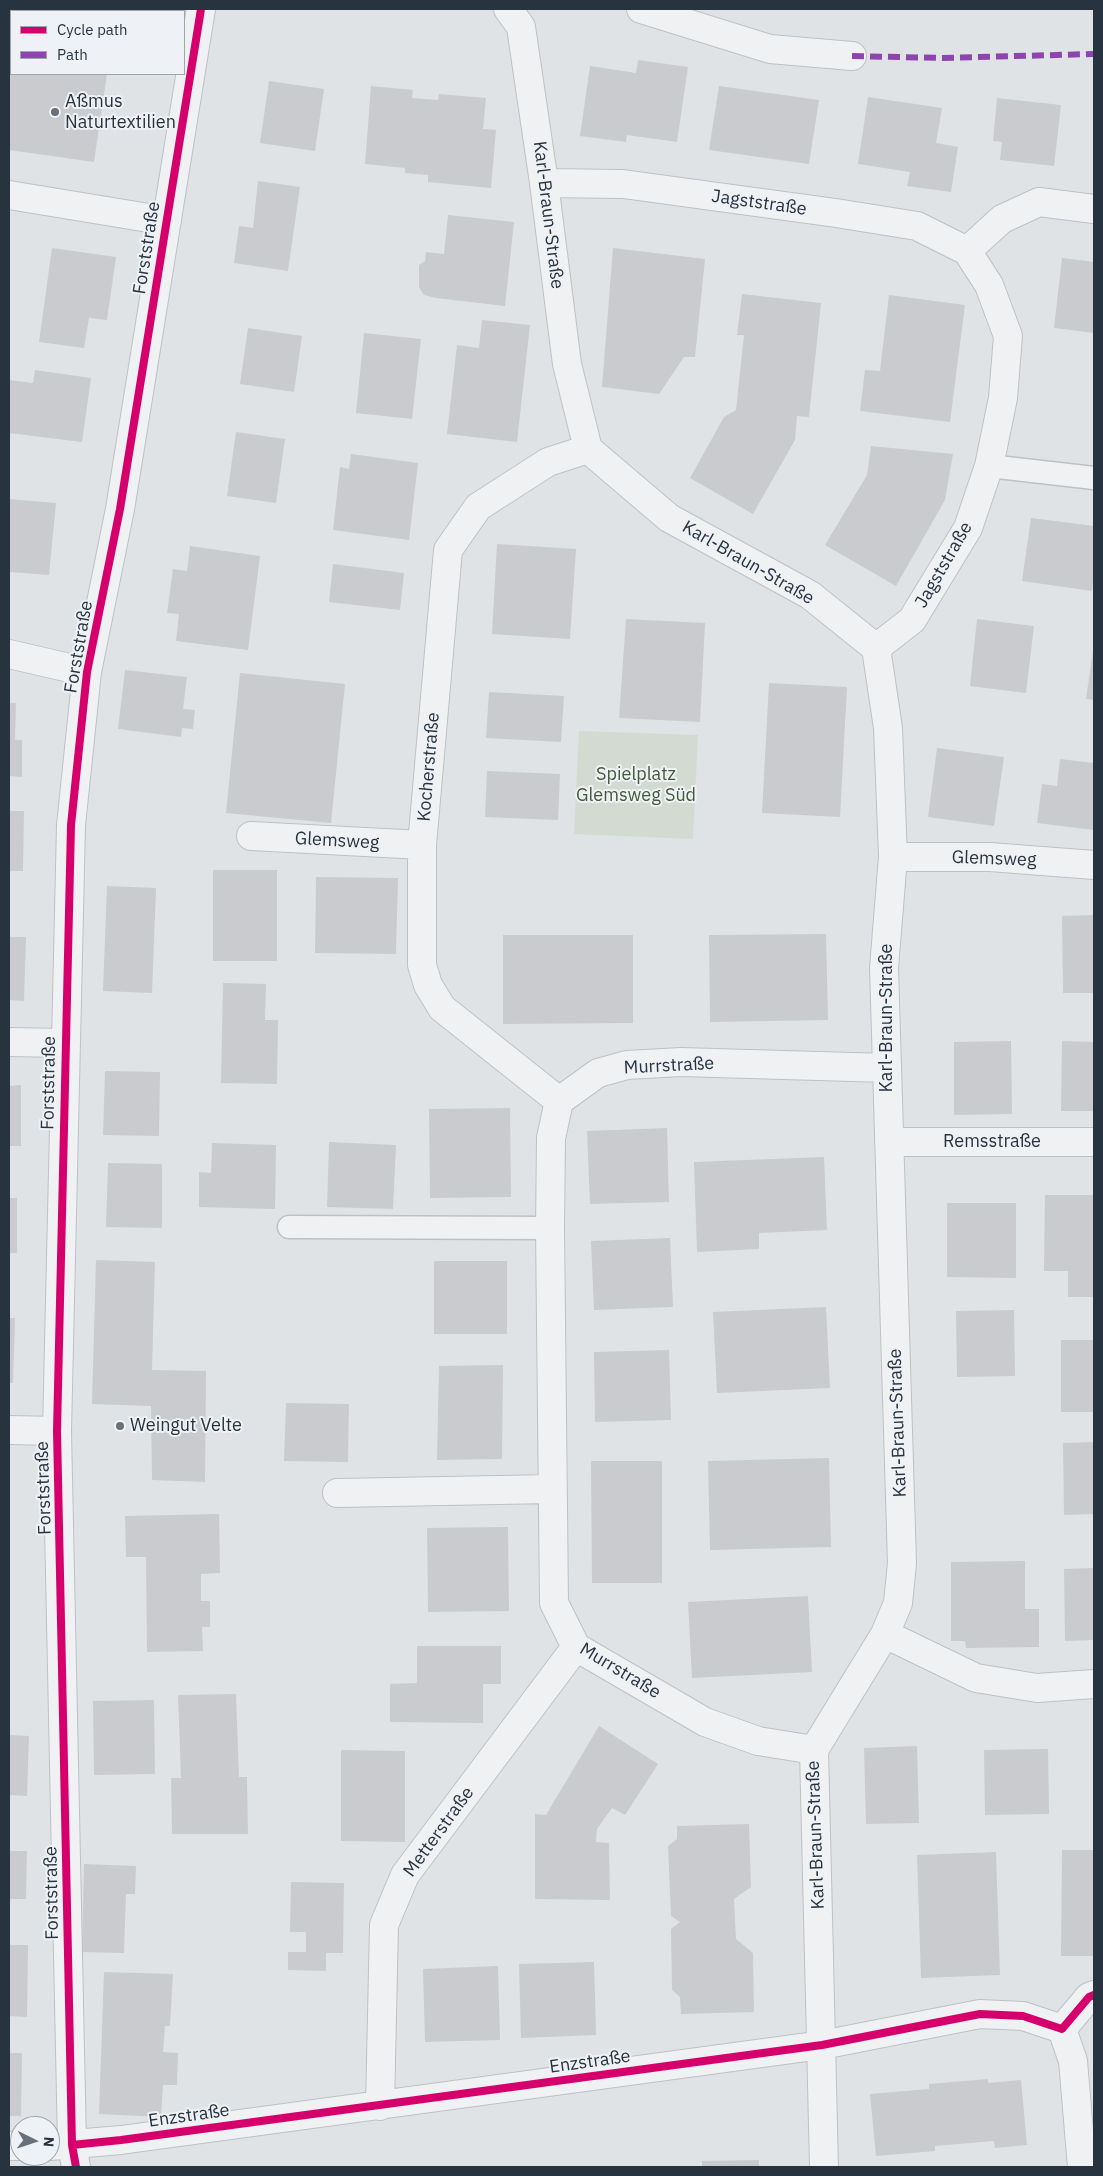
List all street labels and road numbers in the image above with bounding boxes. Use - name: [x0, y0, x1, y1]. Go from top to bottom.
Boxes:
- street label: Karl-Braun-Straße: [528, 140, 568, 290]
- street label: Jagststraße: [710, 186, 808, 220]
- street label: Forststraße: [129, 200, 165, 296]
- street label: Karl-Braun-Straße: [678, 516, 818, 610]
- street label: Jagststraße: [911, 518, 977, 612]
- street label: Forststraße: [60, 599, 98, 695]
- street label: Kocherstraße: [413, 712, 445, 822]
- street label: Glemsweg: [294, 828, 380, 854]
- street label: Glemsweg: [951, 847, 1037, 871]
- street label: Karl-Braun-Straße: [876, 944, 898, 1092]
- street label: Forststraße: [37, 1036, 61, 1130]
- street label: Murrstraße: [623, 1053, 715, 1079]
- street label: Remsstraße: [943, 1131, 1041, 1153]
- street label: Karl-Braun-Straße: [885, 1348, 911, 1498]
- street label: Forststraße: [32, 1441, 56, 1535]
- street label: Murrstraße: [576, 1638, 664, 1704]
- street label: Karl-Braun-Straße: [803, 1760, 829, 1910]
- street label: Metterstraße: [399, 1783, 479, 1881]
- street label: Forststraße: [40, 1846, 64, 1940]
- street label: Enzstraße: [548, 2046, 632, 2078]
- street label: Enzstraße: [147, 2100, 231, 2132]

